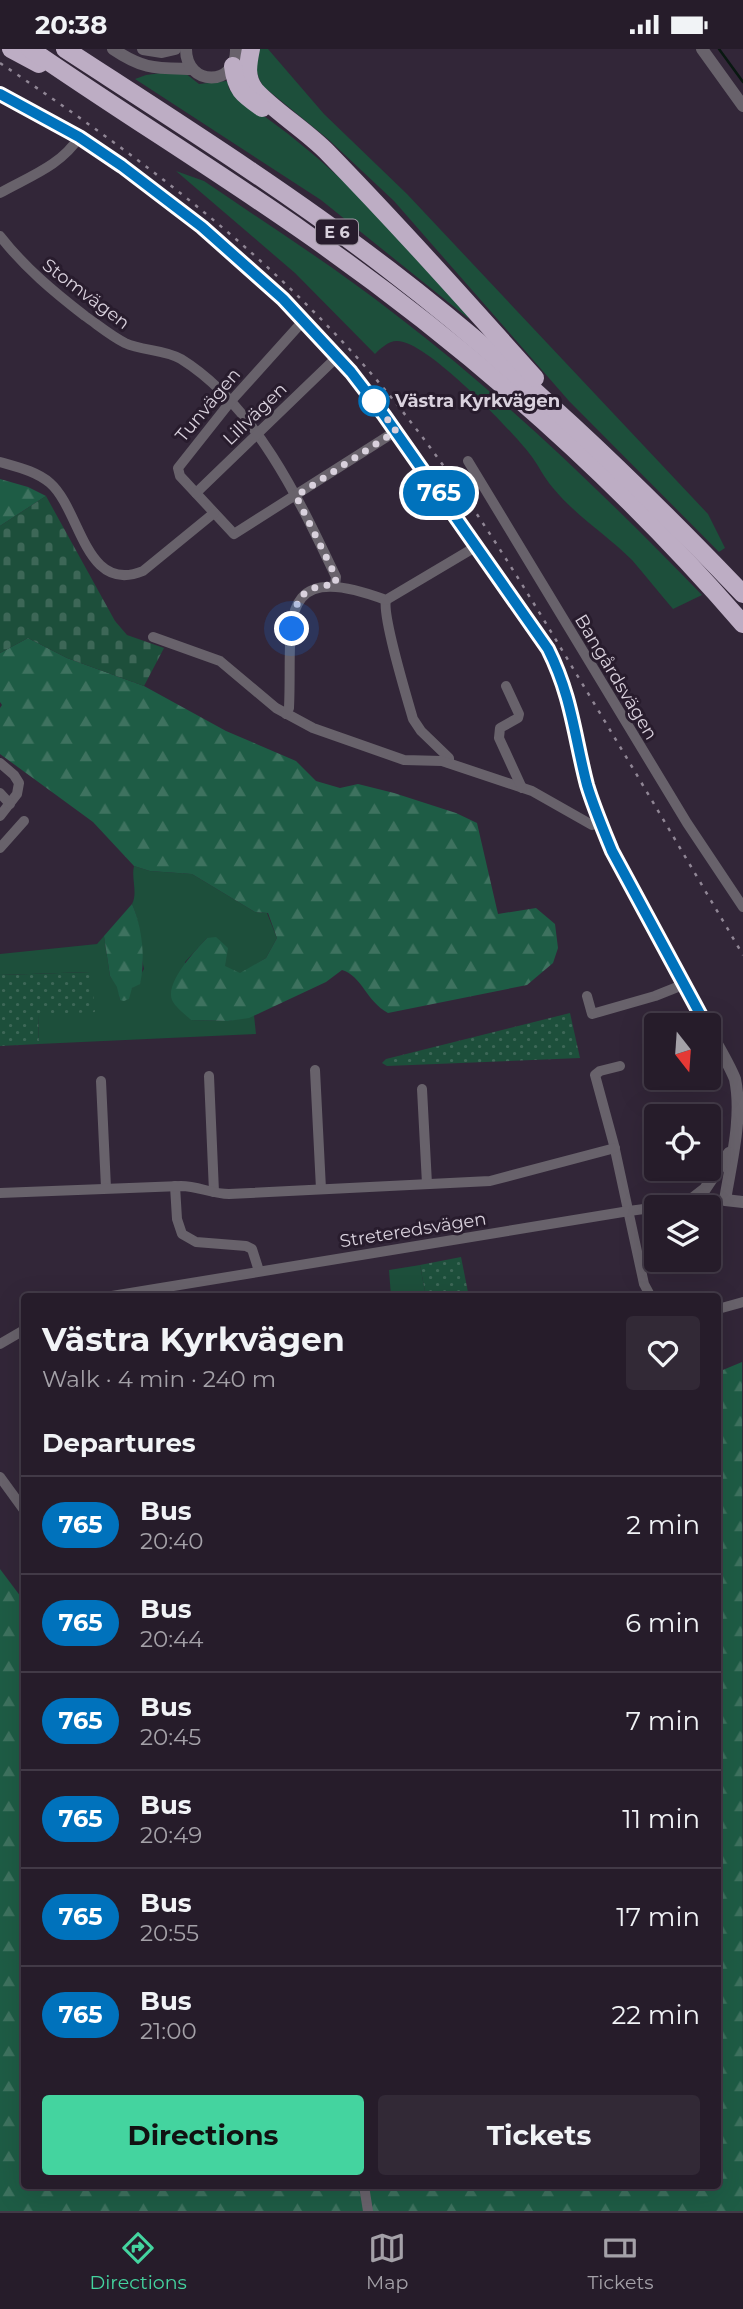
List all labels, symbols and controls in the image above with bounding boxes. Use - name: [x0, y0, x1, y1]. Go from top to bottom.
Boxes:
- text: 20:38: [35, 9, 107, 41]
- road number: E 6: [316, 219, 358, 245]
- street label: Stomvägen: [38, 254, 134, 334]
- street label: Tunvägen: [171, 364, 245, 446]
- street label: Lillvägen: [218, 378, 292, 450]
- marker: Västra Kyrkvägen: [359, 386, 389, 416]
- place label: Västra Kyrkvägen: [394, 390, 560, 412]
- line badge: 765: [399, 470, 479, 516]
- text: 765: [417, 478, 461, 507]
- street label: Bangårdsvägen: [570, 610, 662, 744]
- your location: [274, 611, 309, 646]
- north arrow: [644, 1013, 721, 1090]
- map controls: [644, 1013, 721, 1272]
- button: locate: [644, 1104, 721, 1181]
- button: layers: [644, 1195, 721, 1272]
- street label: Streteredsvägen: [338, 1208, 488, 1252]
- button: heart: [626, 1316, 700, 1390]
- text: Västra Kyrkvägen: [42, 1319, 345, 1359]
- text: Walk · 4 min · 240 m: [42, 1365, 276, 1393]
- text: Departures: [42, 1427, 196, 1459]
- text: Bus: [140, 1495, 192, 1527]
- text: 2 min: [626, 1509, 700, 1541]
- text: 765: [59, 1510, 102, 1539]
- text: 20:40: [140, 1527, 204, 1555]
- text: Bus: [140, 1593, 192, 1625]
- text: 6 min: [625, 1607, 700, 1639]
- text: 765: [59, 1608, 102, 1637]
- text: 20:44: [140, 1625, 204, 1653]
- text: Bus: [140, 1691, 192, 1723]
- text: 7 min: [626, 1705, 700, 1737]
- text: 765: [59, 1706, 102, 1735]
- text: 20:45: [140, 1723, 201, 1751]
- text: Bus: [140, 1789, 192, 1821]
- text: 11 min: [622, 1803, 700, 1835]
- text: 765: [59, 1804, 102, 1833]
- text: 20:49: [140, 1821, 202, 1849]
- text: Bus: [140, 1887, 192, 1919]
- text: 17 min: [616, 1901, 700, 1933]
- text: 765: [59, 1902, 102, 1931]
- text: 20:55: [140, 1919, 199, 1947]
- text: Bus: [140, 1985, 192, 2017]
- text: 22 min: [611, 1999, 700, 2031]
- text: 765: [59, 2000, 102, 2029]
- text: 21:00: [140, 2017, 197, 2045]
- button: Directions: [42, 2095, 364, 2175]
- button: Tickets: [378, 2095, 700, 2175]
- tab: Directions: [90, 2229, 187, 2294]
- tab: Map: [366, 2229, 408, 2294]
- tab: Tickets: [587, 2229, 653, 2294]

